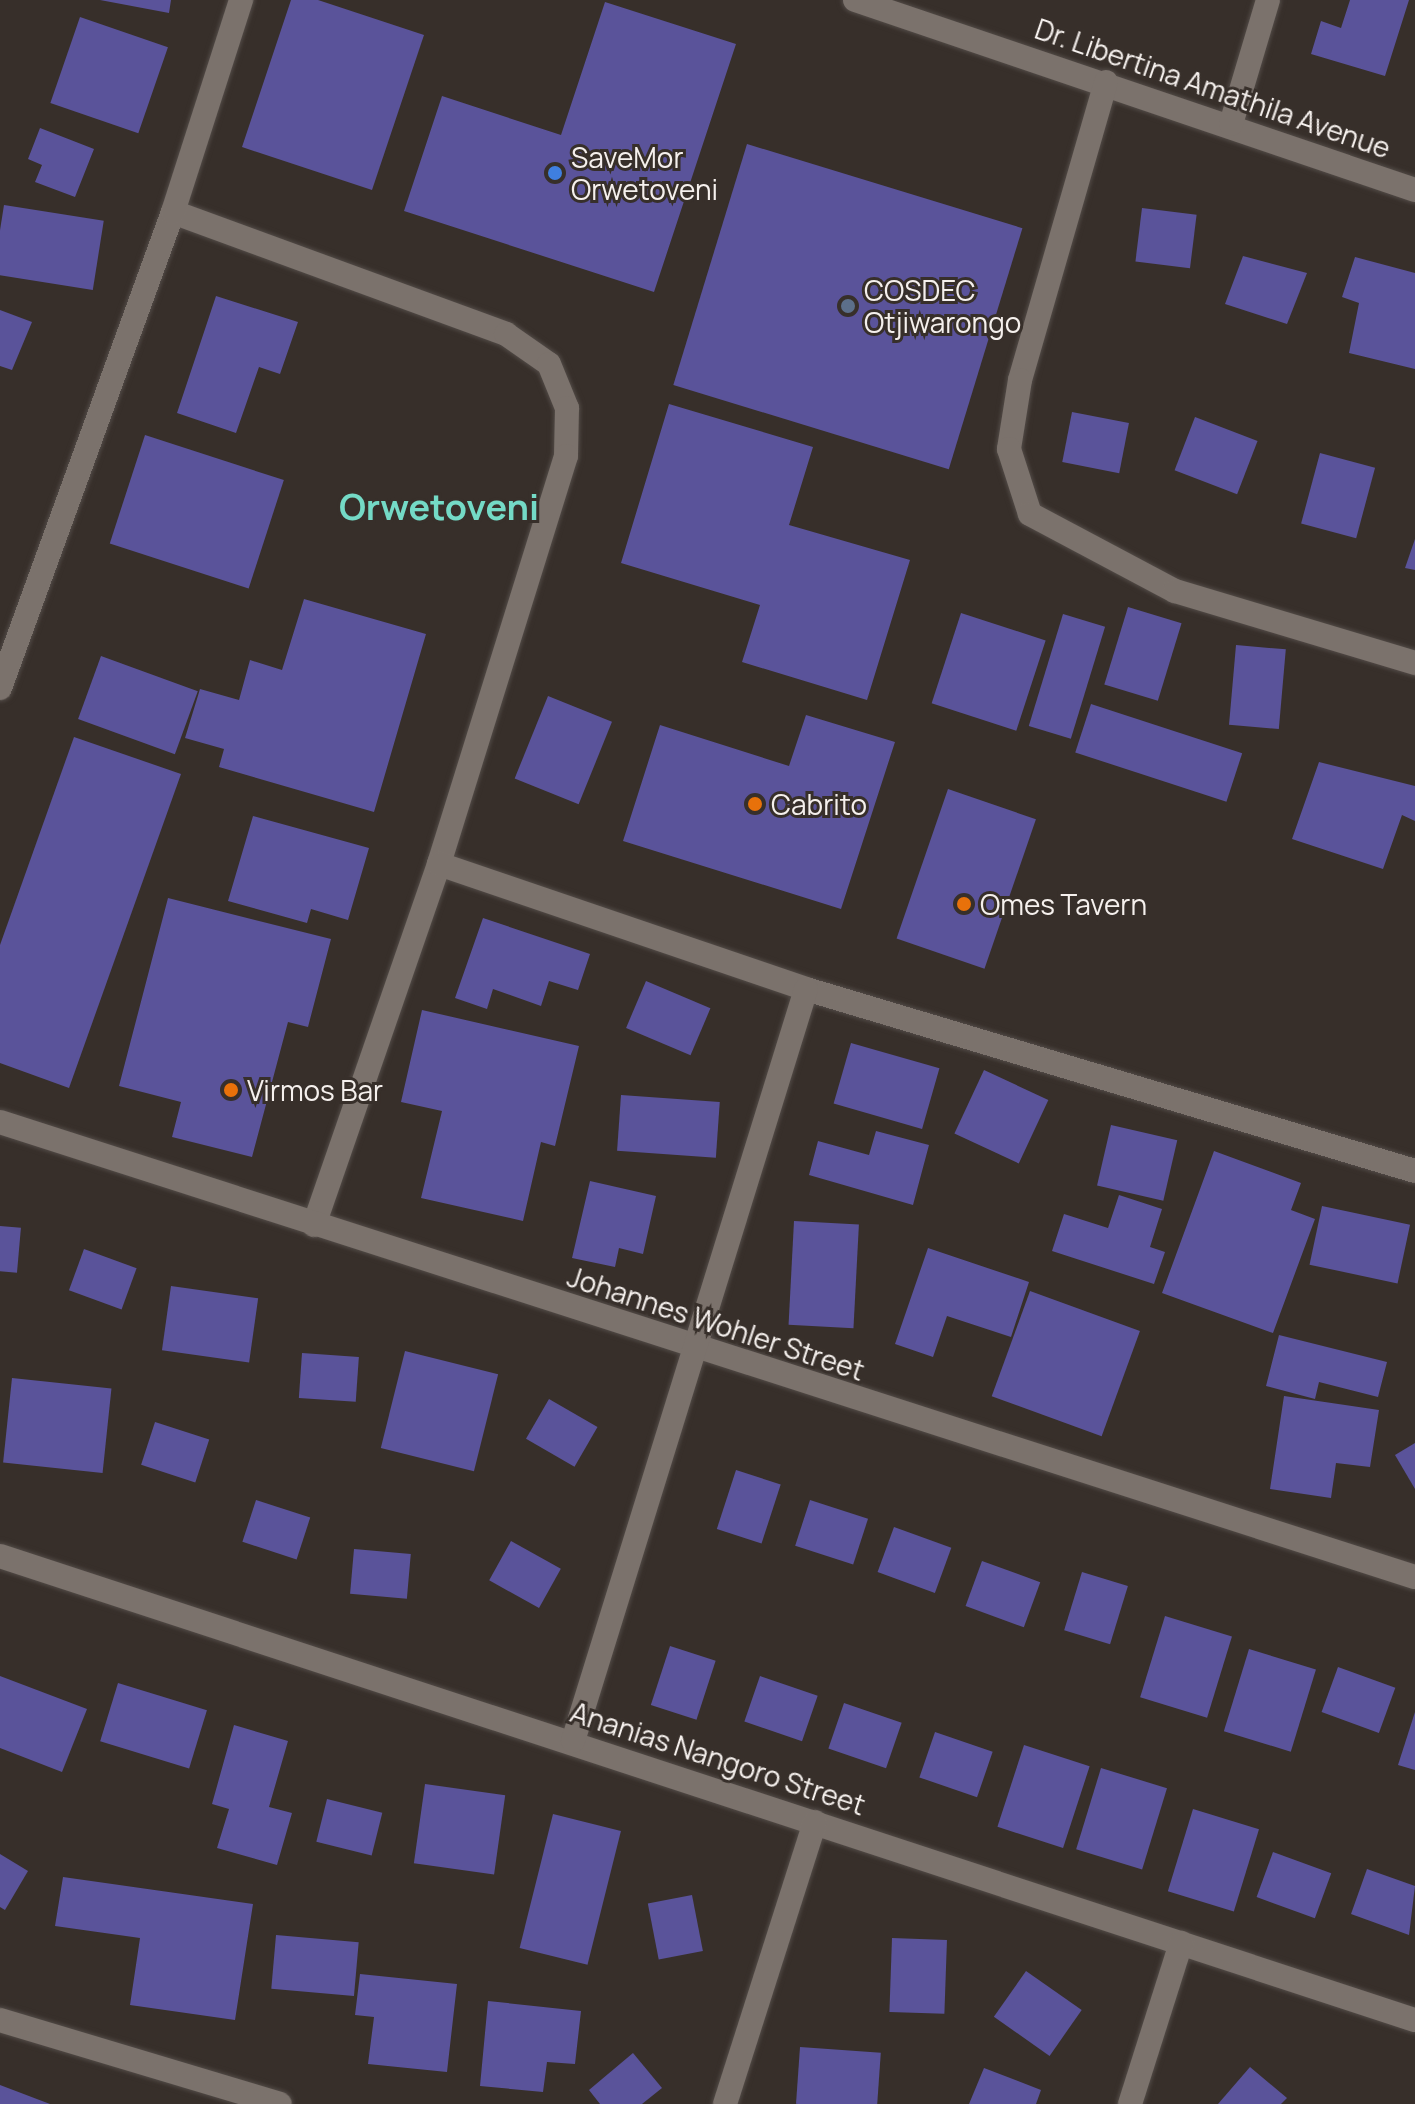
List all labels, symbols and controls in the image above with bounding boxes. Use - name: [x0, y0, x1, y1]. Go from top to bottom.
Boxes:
- street label: Dr. Libertina Amathila Avenue: [1031, 11, 1395, 165]
- place label: SaveMor Orwetoveni: [571, 140, 718, 206]
- marker: SaveMor Orwetoveni: [546, 164, 564, 182]
- place label: COSDEC Otjiwarongo: [864, 273, 1021, 339]
- marker: COSDEC Otjiwarongo: [839, 297, 857, 315]
- district label: Orwetoveni: [339, 485, 539, 529]
- place label: Cabrito: [771, 787, 867, 821]
- marker: Cabrito: [746, 795, 764, 813]
- place label: Omes Tavern: [980, 887, 1147, 921]
- marker: Omes Tavern: [955, 895, 973, 913]
- place label: Virmos Bar: [247, 1073, 383, 1107]
- marker: Virmos Bar: [222, 1081, 240, 1099]
- street label: Johannes Wohler Street: [563, 1259, 869, 1387]
- street label: Ananias Nangoro Street: [567, 1694, 869, 1822]

